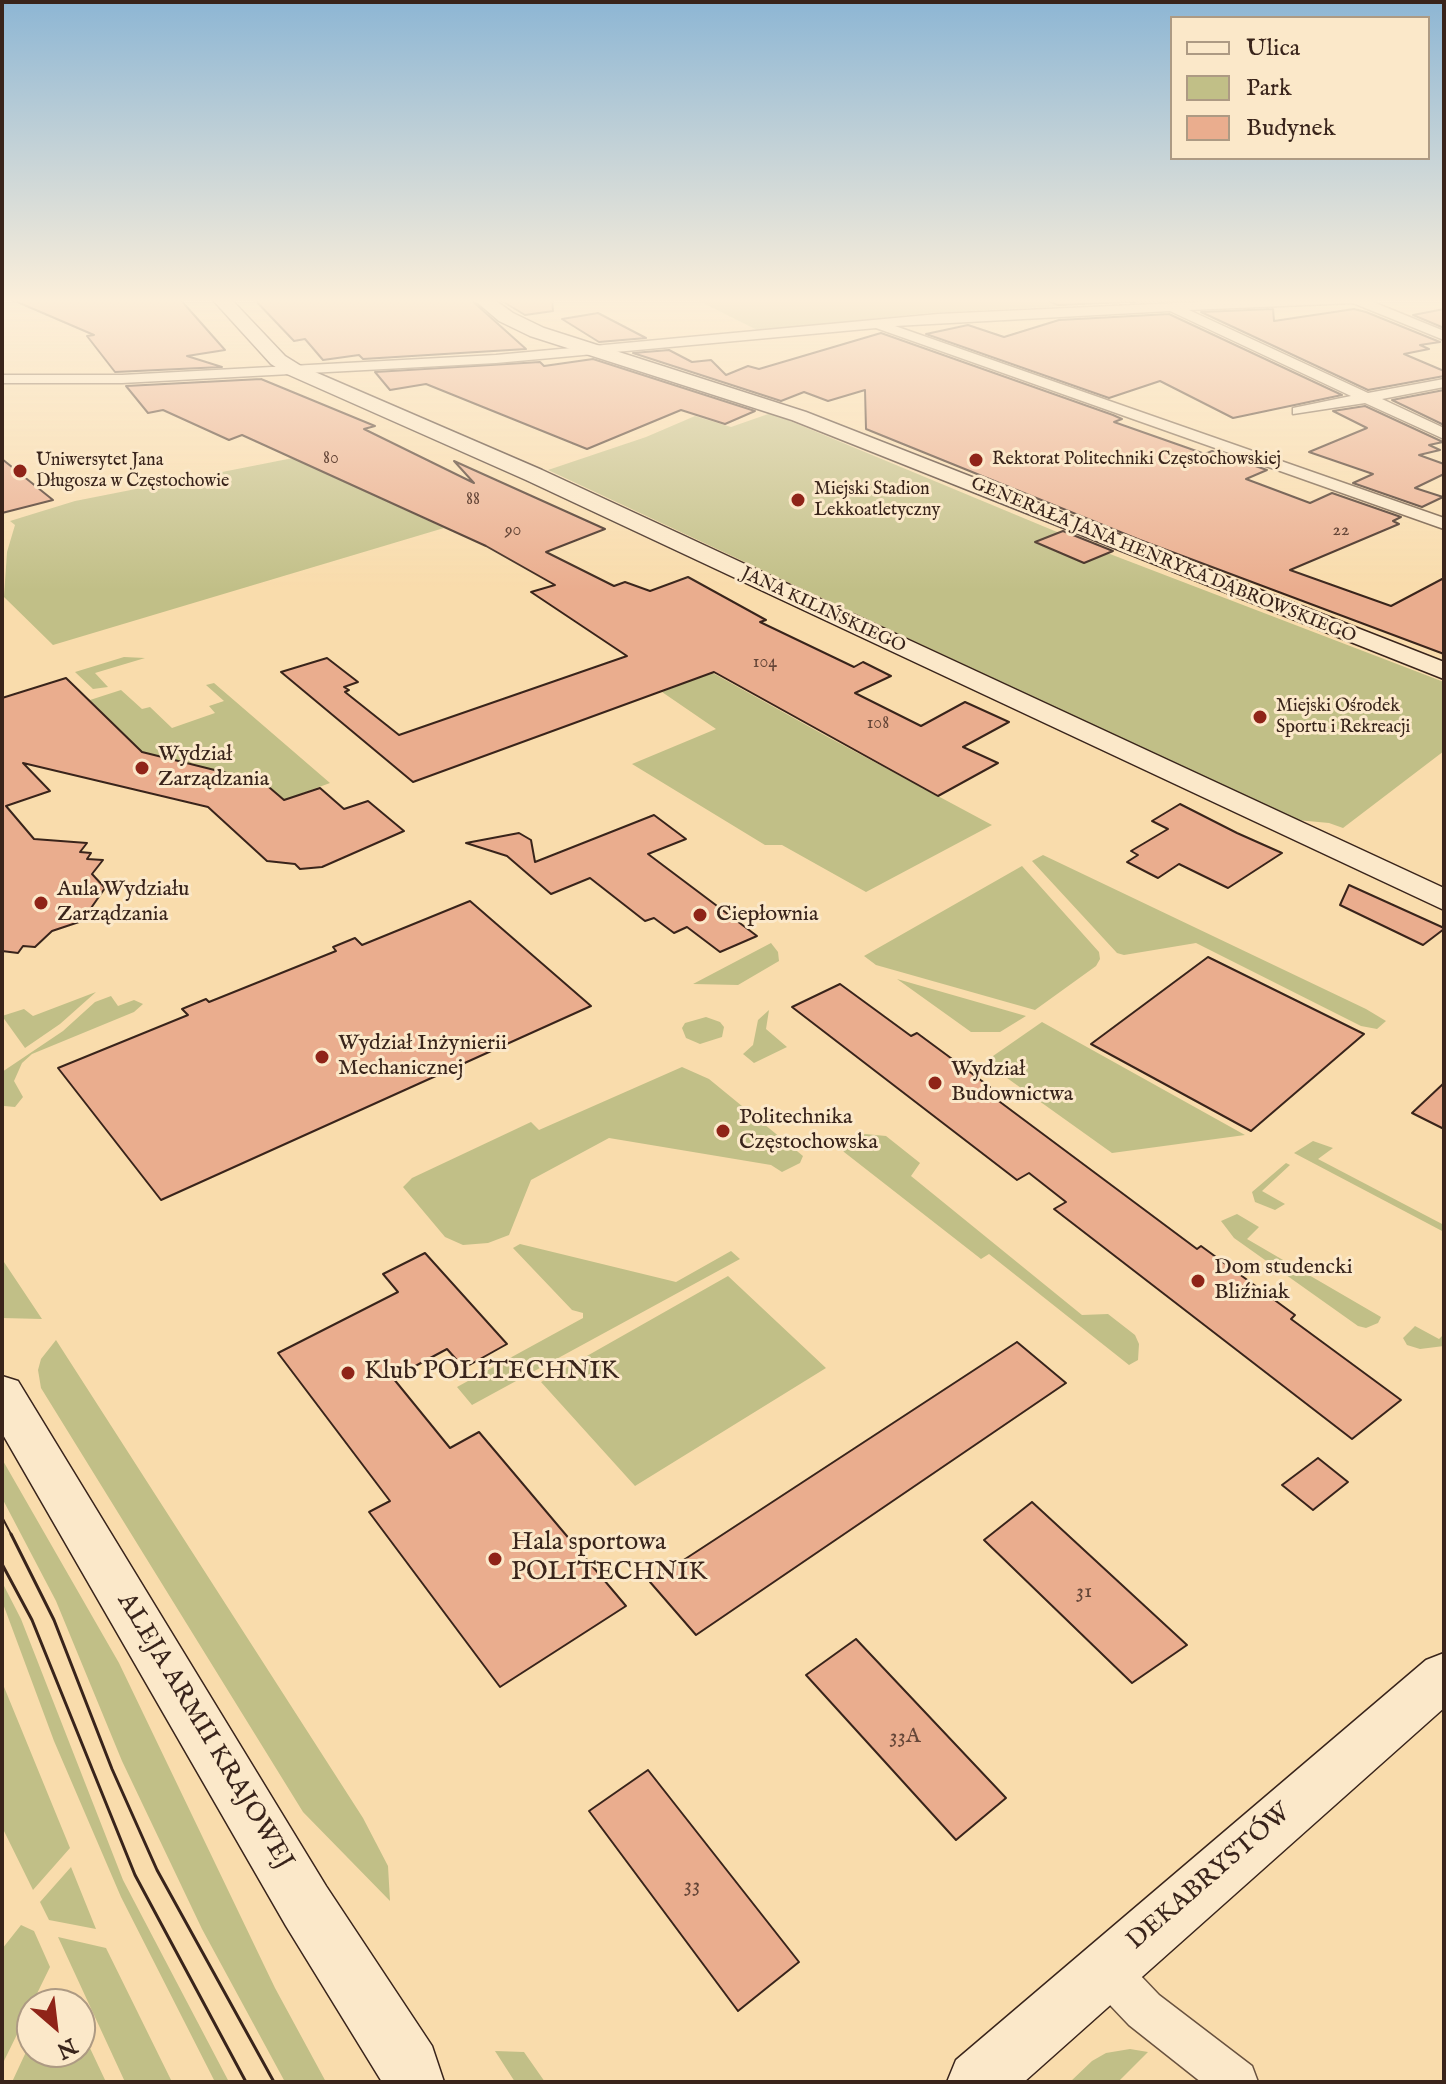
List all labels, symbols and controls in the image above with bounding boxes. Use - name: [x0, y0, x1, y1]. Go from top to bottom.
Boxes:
- legend: [1170, 16, 1430, 160]
- text: Ulica: [1246, 33, 1300, 64]
- text: Park: [1246, 73, 1292, 104]
- text: Budynek: [1246, 113, 1335, 144]
- house number: 80: [323, 448, 339, 470]
- place label: Rektorat Politechniki Częstochowskiej: [992, 449, 1281, 471]
- place label: Uniwersytet Jana Długosza w Częstochowie: [36, 450, 229, 492]
- marker: Rektorat Politechniki Częstochowskiej: [967, 451, 985, 469]
- marker: Uniwersytet Jana Długosza w Częstochowie: [11, 462, 29, 480]
- street label: GENERAŁA JANA HENRYKA DĄBROWSKIEGO: [967, 474, 1359, 648]
- place label: Miejski Stadion Lekkoatletyczny: [814, 479, 940, 522]
- house number: 88: [466, 489, 480, 511]
- marker: Miejski Stadion Lekkoatletyczny: [789, 491, 807, 509]
- house number: 90: [505, 520, 521, 542]
- house number: 22: [1333, 520, 1349, 542]
- street label: JANA KILIŃSKIEGO: [737, 563, 909, 659]
- house number: 104: [753, 652, 777, 674]
- place label: Miejski Ośrodek Sportu i Rekreacji: [1276, 696, 1410, 738]
- marker: Miejski Ośrodek Sportu i Rekreacji: [1251, 708, 1269, 726]
- house number: 108: [867, 713, 889, 735]
- place label: Wydział Zarządzania: [158, 742, 269, 794]
- marker: Wydział Zarządzania: [133, 759, 151, 777]
- place label: Aula Wydziału Zarządzania: [57, 877, 189, 928]
- marker: Aula Wydziału Zarządzania: [32, 894, 50, 912]
- place label: Ciepłownia: [716, 902, 818, 928]
- marker: Ciepłownia: [691, 906, 709, 924]
- place label: Wydział Inżynierii Mechanicznej: [338, 1031, 507, 1082]
- marker: Wydział Inżynierii Mechanicznej: [313, 1048, 331, 1066]
- place label: Wydział Budownictwa: [951, 1057, 1073, 1108]
- marker: Wydział Budownictwa: [926, 1074, 944, 1092]
- place label: Politechnika Częstochowska: [739, 1105, 878, 1156]
- marker: Politechnika Częstochowska: [714, 1122, 732, 1140]
- place label: Dom studencki Bliźniak: [1214, 1255, 1353, 1306]
- marker: Dom studencki Bliźniak: [1189, 1272, 1207, 1290]
- place label: Klub POLITECHNIK: [364, 1357, 619, 1389]
- marker: Klub POLITECHNIK: [339, 1364, 357, 1382]
- place label: Hala sportowa POLITECHNIK: [511, 1528, 707, 1590]
- marker: Hala sportowa POLITECHNIK: [486, 1550, 504, 1568]
- house number: 31: [1076, 1579, 1092, 1605]
- street label: ALEJA ARMII KRAJOWEJ: [109, 1588, 299, 1876]
- house number: 33A: [889, 1724, 921, 1750]
- street label: DEKABRYSTÓW: [1122, 1798, 1298, 1958]
- house number: 33: [684, 1873, 700, 1899]
- north arrow: [16, 1988, 96, 2068]
- text: N: [51, 2031, 81, 2064]

